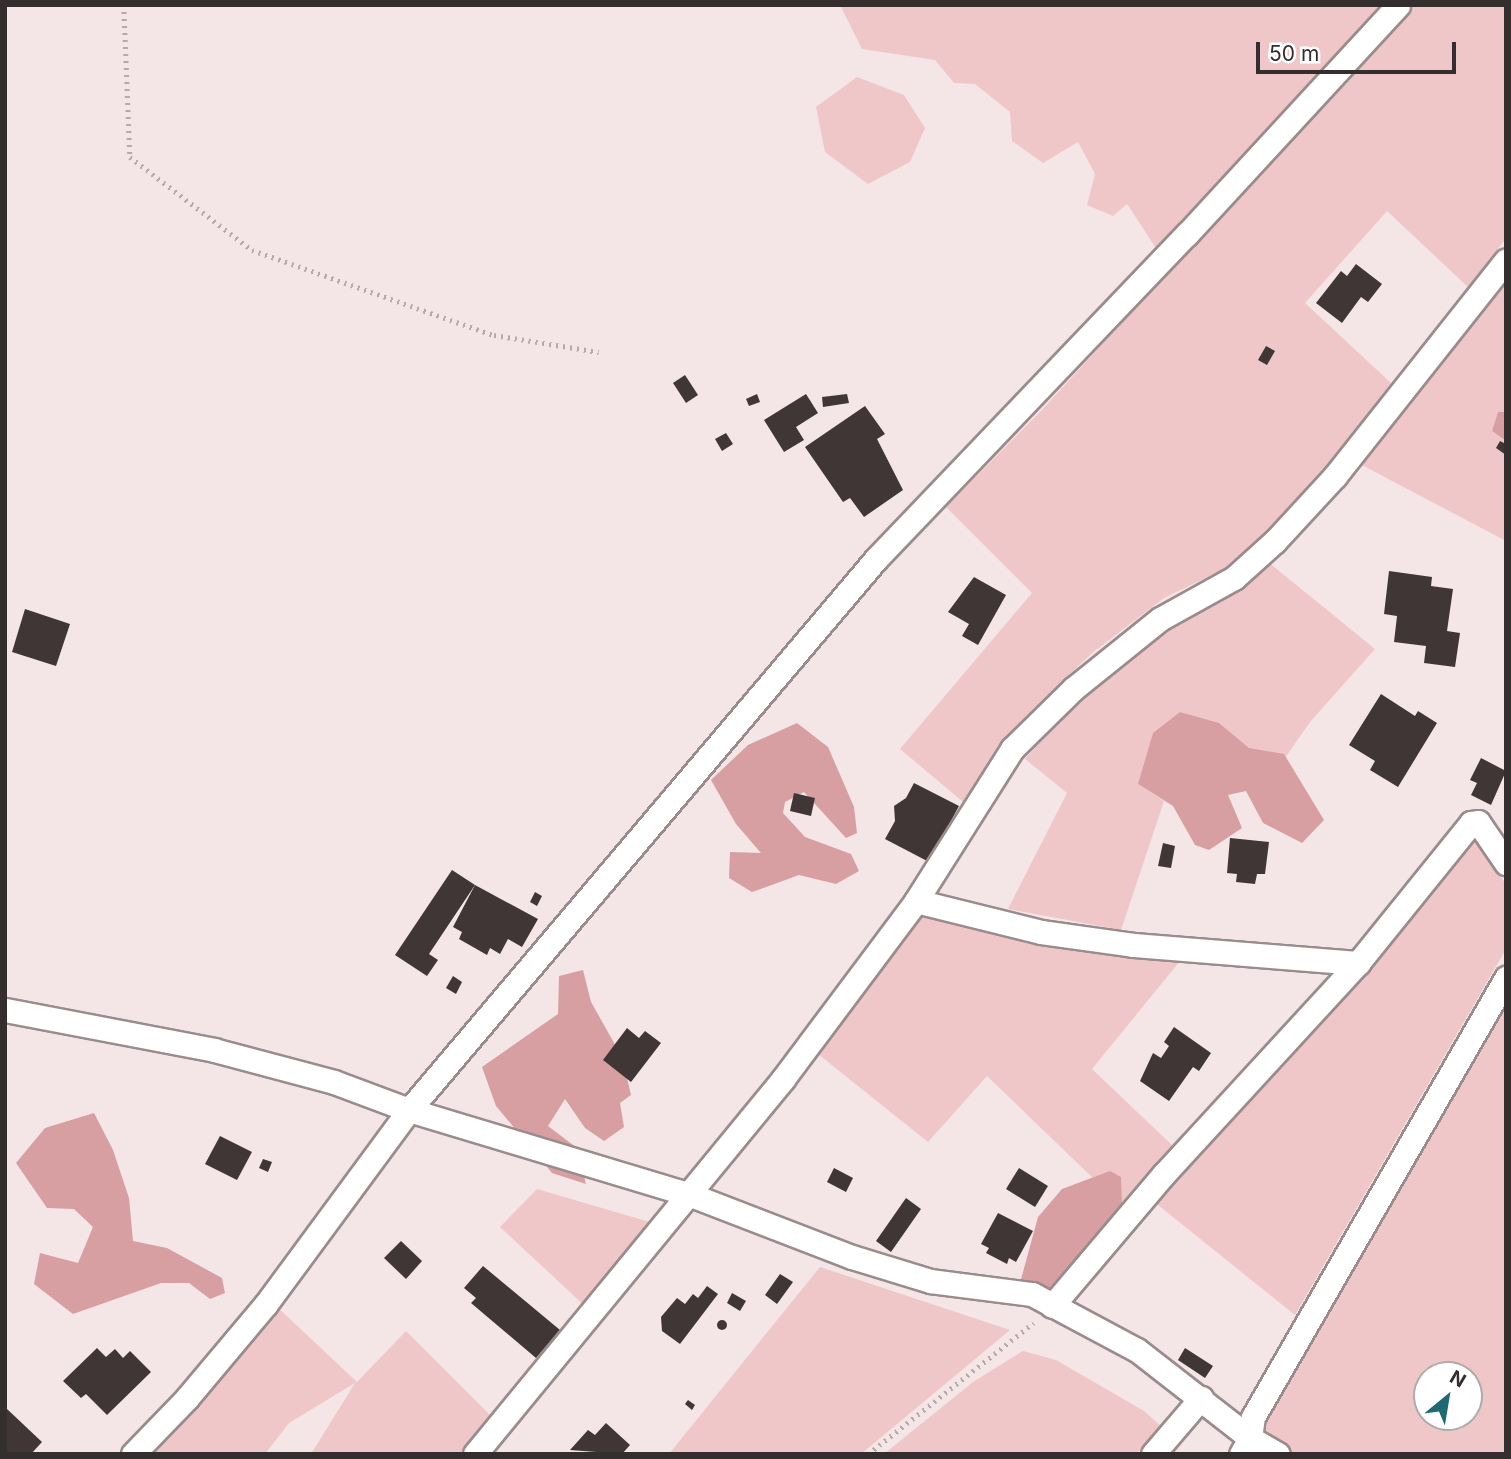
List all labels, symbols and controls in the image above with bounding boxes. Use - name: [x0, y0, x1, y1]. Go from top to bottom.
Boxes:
- scale bar: [1259, 28, 1458, 72]
- text: 50 m: [1269, 41, 1319, 66]
- north arrow: [1413, 1361, 1483, 1431]
- text: N: [1446, 1366, 1470, 1393]

